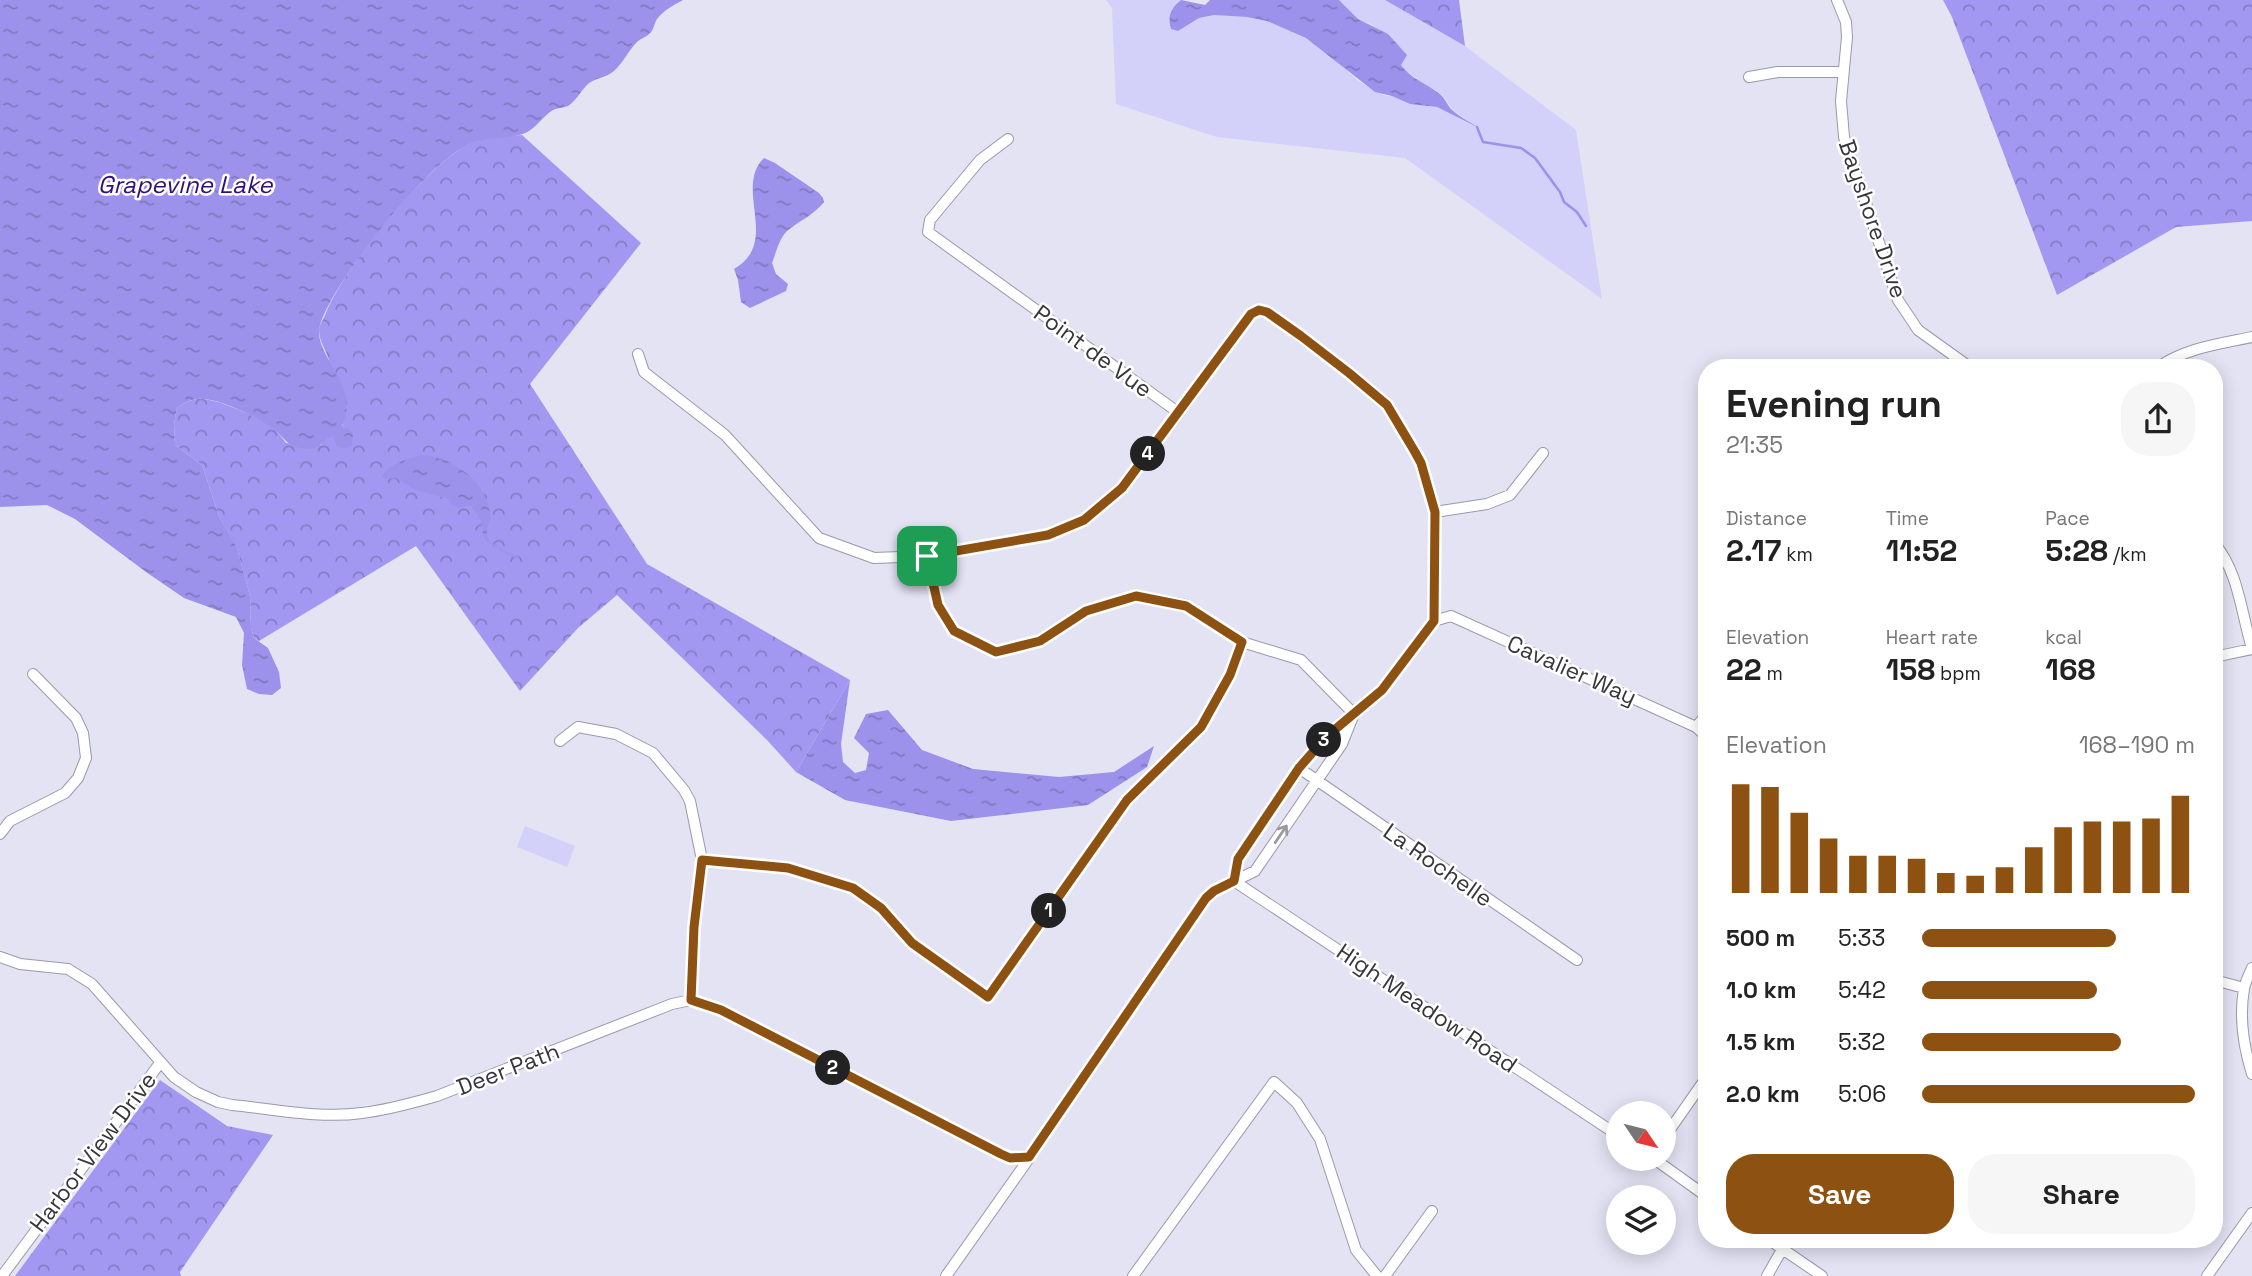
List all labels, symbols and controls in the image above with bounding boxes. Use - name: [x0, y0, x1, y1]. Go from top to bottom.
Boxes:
- street label: Bayshore Drive: [1832, 136, 1914, 302]
- water label: Grapevine Lake: [98, 169, 273, 200]
- street label: Point de Vue: [1028, 298, 1158, 404]
- text: Evening run: [1726, 380, 1942, 428]
- button: share: [2121, 382, 2195, 456]
- text: 21:35: [1726, 430, 1783, 460]
- pin: 4: [1130, 436, 1166, 472]
- text: 4: [1141, 441, 1154, 466]
- text: Distance: [1726, 506, 1807, 531]
- text: Time: [1886, 506, 1929, 531]
- text: Pace: [2045, 506, 2090, 531]
- pin: [897, 526, 957, 586]
- text: 2.17: [1726, 531, 1781, 570]
- text: 11:52: [1886, 531, 1957, 570]
- text: 5:28: [2045, 531, 2108, 570]
- icon: arrive: [908, 537, 946, 575]
- text: km: [1781, 542, 1813, 567]
- text: /km: [2108, 542, 2147, 567]
- text: Elevation: [1726, 625, 1809, 650]
- text: Heart rate: [1886, 625, 1978, 650]
- text: kcal: [2045, 625, 2082, 650]
- street label: Cavalier Way: [1502, 628, 1642, 712]
- text: 22: [1726, 650, 1762, 689]
- text: 158: [1886, 650, 1935, 689]
- text: 168: [2045, 650, 2095, 689]
- text: m: [1762, 661, 1783, 686]
- text: bpm: [1935, 661, 1981, 686]
- pin: 3: [1306, 722, 1342, 758]
- text: 3: [1318, 727, 1329, 752]
- text: Elevation: [1726, 730, 1827, 760]
- text: 168–190 m: [2079, 730, 2195, 760]
- street label: La Rochelle: [1377, 816, 1499, 914]
- one-way arrow: [1274, 825, 1288, 844]
- pin: 1: [1032, 894, 1066, 928]
- text: 1: [1044, 898, 1053, 923]
- text: 500 m: [1726, 923, 1795, 953]
- text: 5:33: [1838, 923, 1885, 953]
- street label: High Meadow Road: [1331, 936, 1523, 1080]
- text: 1.0 km: [1726, 975, 1796, 1005]
- text: 5:42: [1838, 975, 1886, 1005]
- text: 1.5 km: [1726, 1027, 1796, 1057]
- text: 5:32: [1838, 1027, 1885, 1057]
- street label: Deer Path: [452, 1036, 564, 1102]
- pin: 2: [816, 1050, 850, 1086]
- text: 2: [827, 1055, 838, 1080]
- street label: Harbor View Drive: [23, 1066, 163, 1238]
- text: 2.0 km: [1726, 1079, 1800, 1109]
- text: 5:06: [1838, 1079, 1886, 1109]
- north arrow: [1606, 1101, 1676, 1171]
- map controls: [1606, 1101, 1676, 1255]
- button: Save: [1726, 1154, 1954, 1234]
- button: Share: [1968, 1154, 2195, 1234]
- button: layers: [1606, 1185, 1676, 1255]

